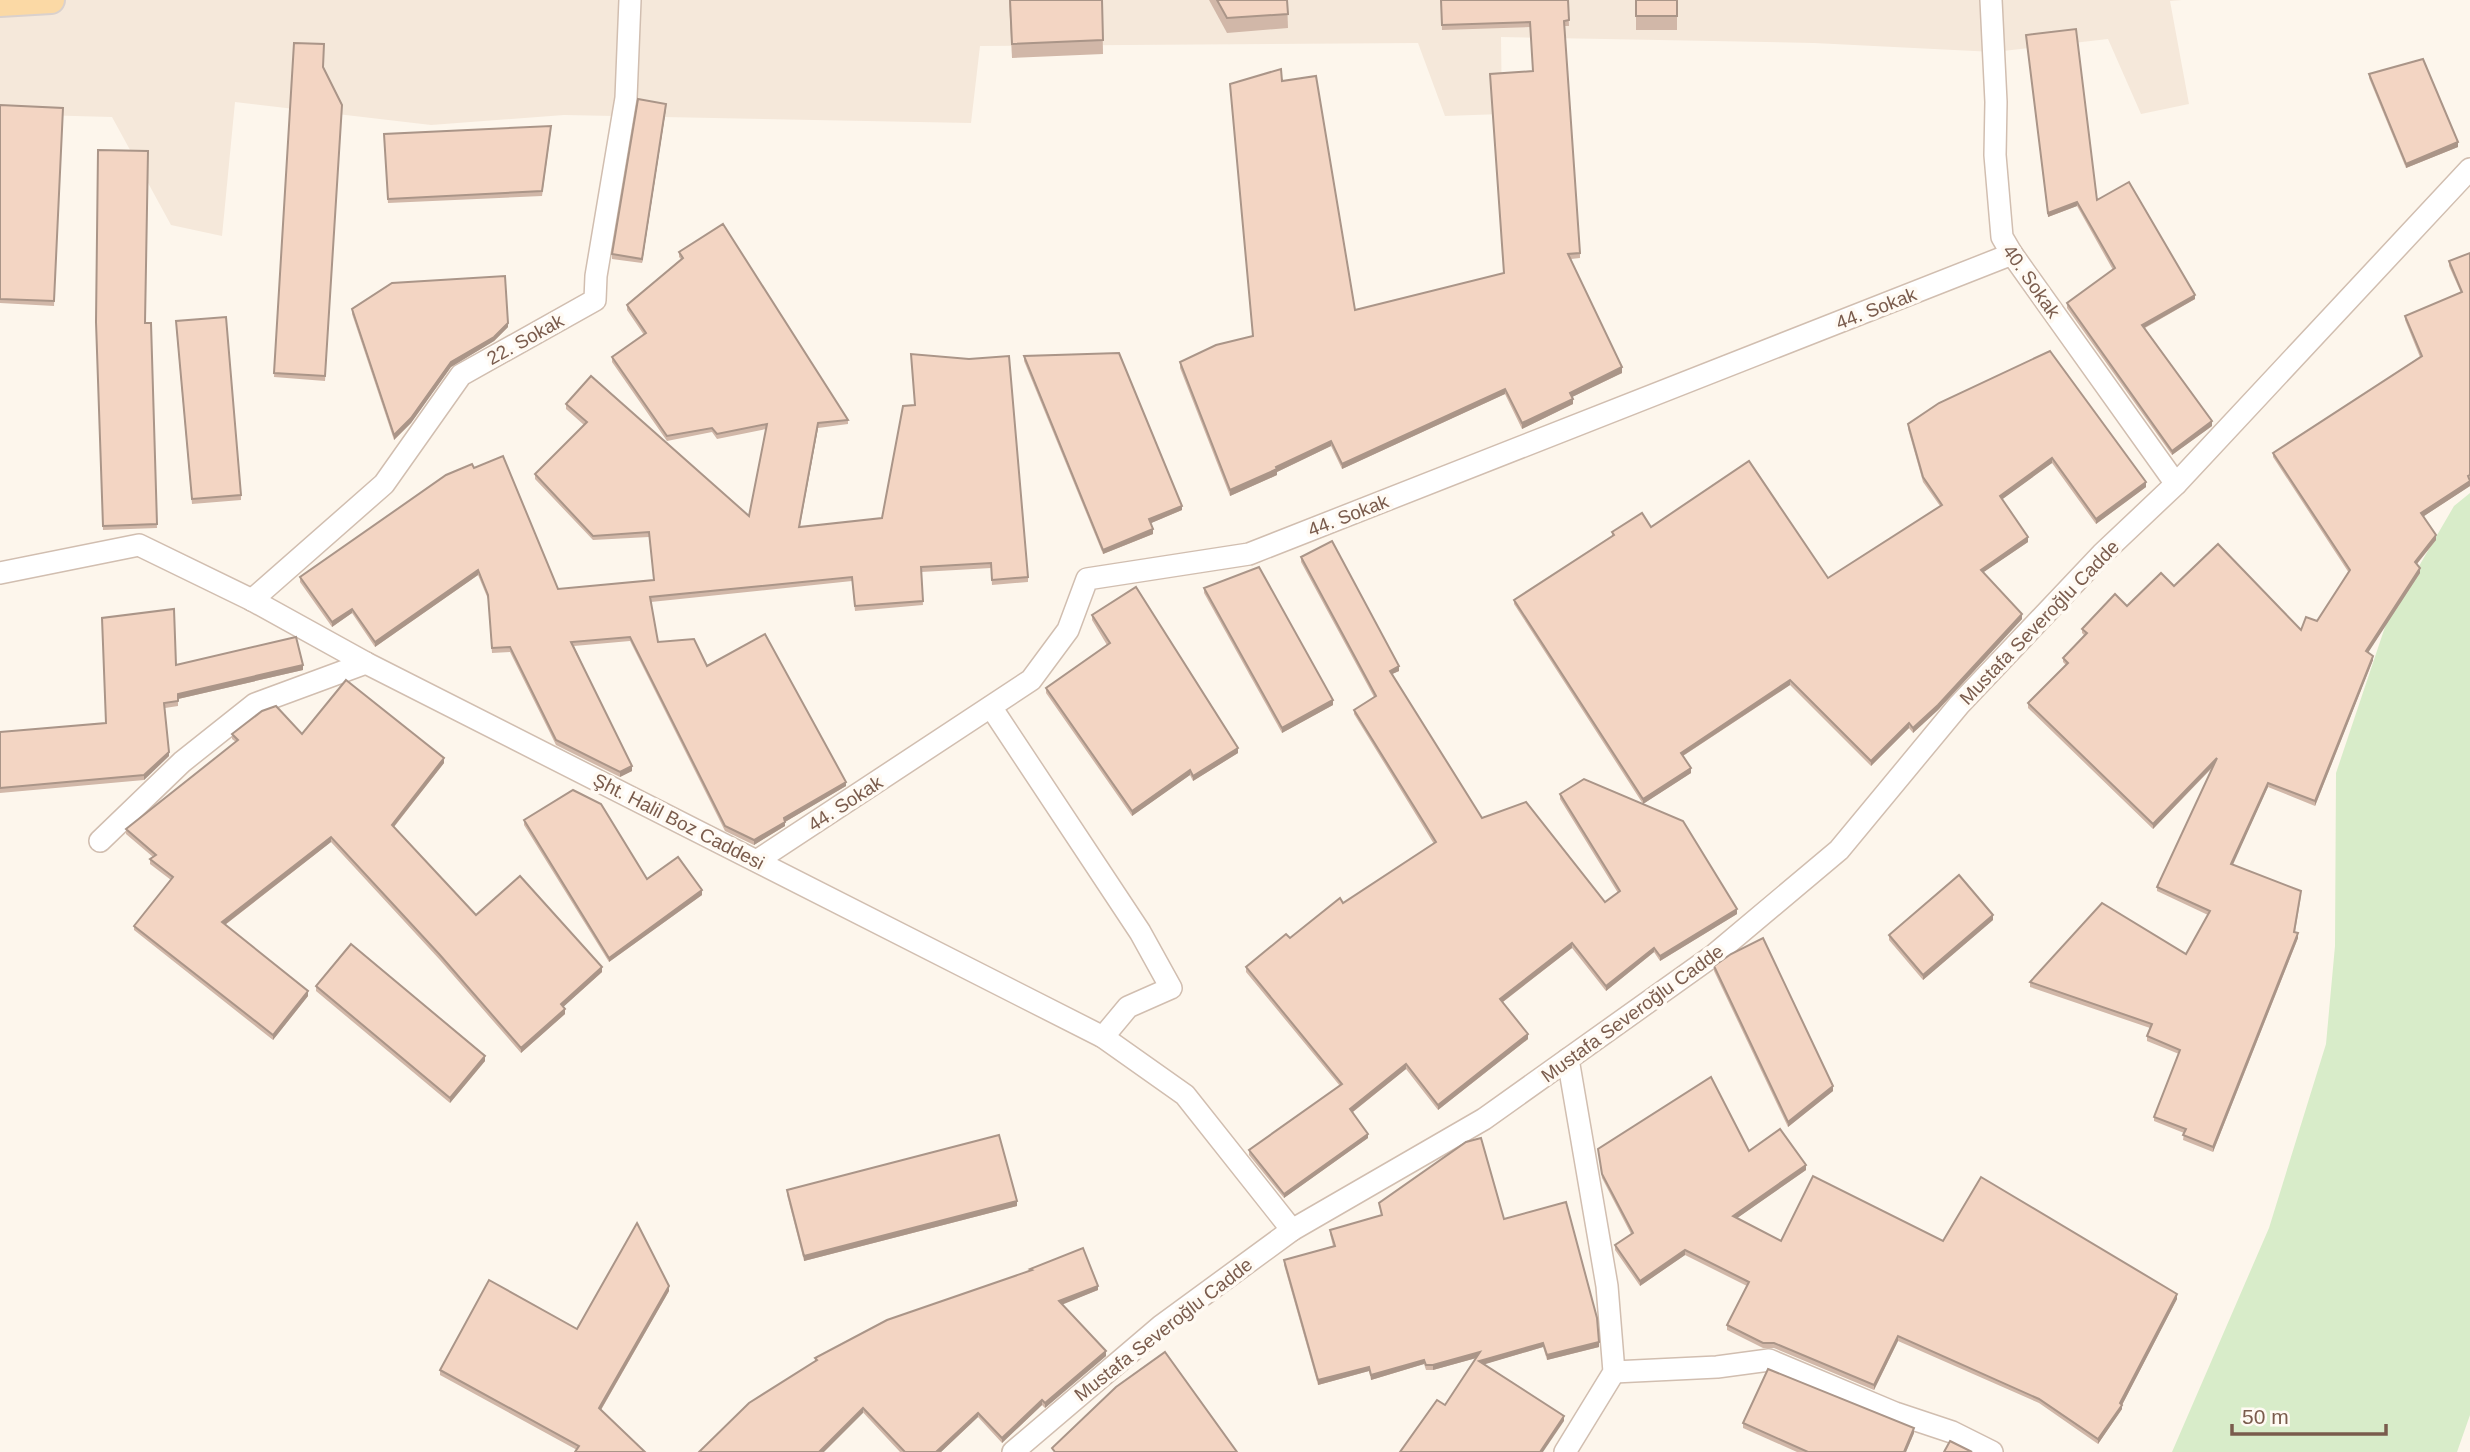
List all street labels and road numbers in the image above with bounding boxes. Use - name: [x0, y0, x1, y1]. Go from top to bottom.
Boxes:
- street label: 40. Sokak: [1999, 241, 2065, 322]
- street label: 44. Sokak: [1833, 283, 1920, 333]
- street label: 22. Sokak: [483, 310, 568, 369]
- street label: 44. Sokak: [1305, 490, 1392, 540]
- street label: Mustafa Severoğlu Cadde: [1956, 536, 2123, 709]
- street label: Şht. Halil Boz Caddesi: [590, 769, 768, 874]
- street label: 44. Sokak: [804, 771, 887, 835]
- street label: Mustafa Severoğlu Cadde: [1537, 940, 1727, 1086]
- street label: Mustafa Severoğlu Cadde: [1070, 1253, 1256, 1405]

